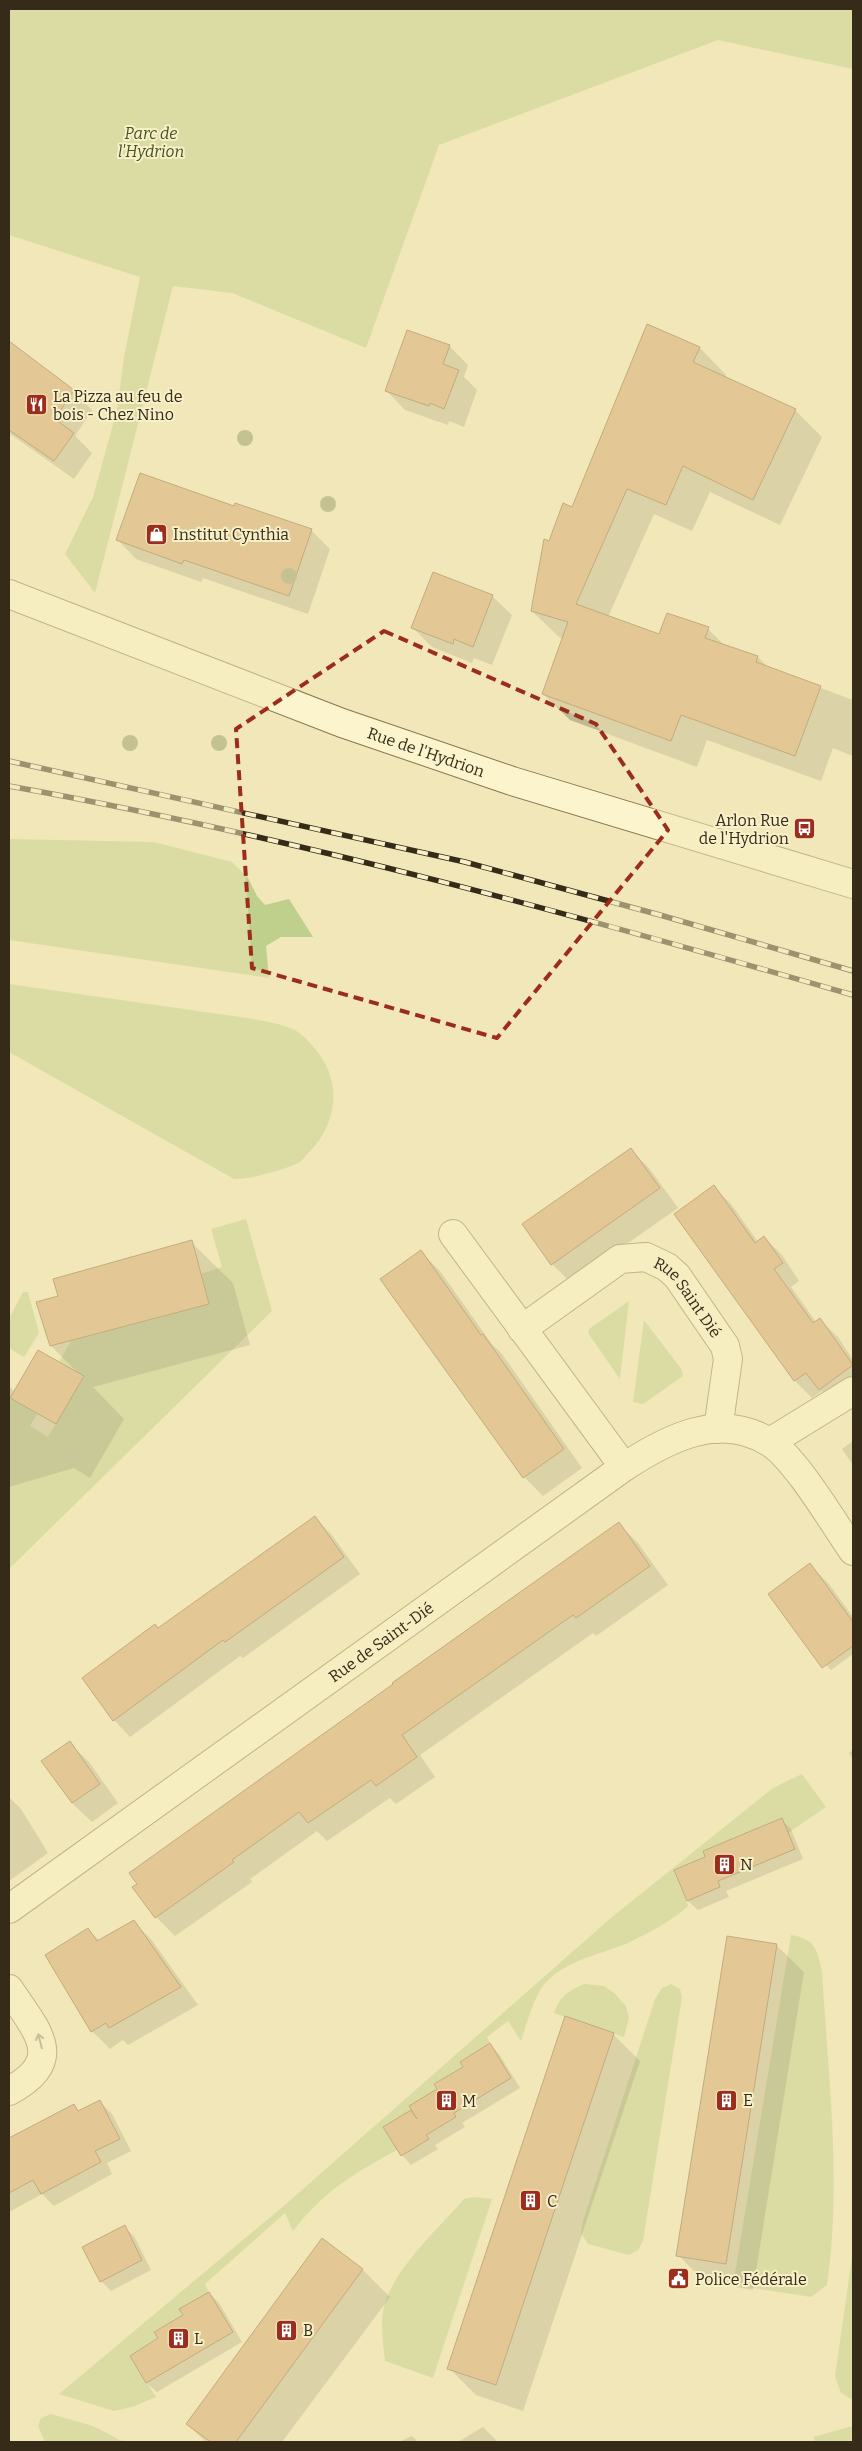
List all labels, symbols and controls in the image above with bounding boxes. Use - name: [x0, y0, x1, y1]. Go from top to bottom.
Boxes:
- park label: Parc de l'Hydrion: [118, 124, 184, 161]
- place label: La Pizza au feu de bois - Chez Nino: [53, 387, 182, 424]
- restaurant icon: La Pizza au feu de bois - Chez Nino: [25, 393, 49, 417]
- shop icon: Institut Cynthia: [145, 522, 169, 546]
- place label: Institut Cynthia: [173, 525, 289, 544]
- street label: Rue de l'Hydrion: [365, 723, 487, 781]
- place label: Arlon Rue de l'Hydrion: [699, 811, 789, 848]
- bus stop icon: Arlon Rue de l'Hydrion: [793, 817, 817, 841]
- street label: Rue Saint Dié: [651, 1253, 725, 1341]
- street label: Rue de Saint-Dié: [325, 1598, 437, 1686]
- building icon: N: [712, 1852, 736, 1876]
- place label: N: [740, 1855, 753, 1874]
- one-way arrow: [35, 2033, 44, 2049]
- building icon: E: [715, 2088, 739, 2112]
- building icon: M: [434, 2089, 458, 2113]
- place label: E: [743, 2091, 753, 2110]
- place label: M: [462, 2092, 476, 2111]
- building icon: C: [519, 2189, 543, 2213]
- place label: C: [547, 2192, 557, 2211]
- public building icon: Police Fédérale: [667, 2267, 691, 2291]
- place label: Police Fédérale: [695, 2270, 807, 2289]
- building icon: B: [275, 2318, 299, 2342]
- place label: B: [303, 2321, 313, 2340]
- building icon: L: [166, 2326, 190, 2350]
- place label: L: [194, 2329, 203, 2348]

